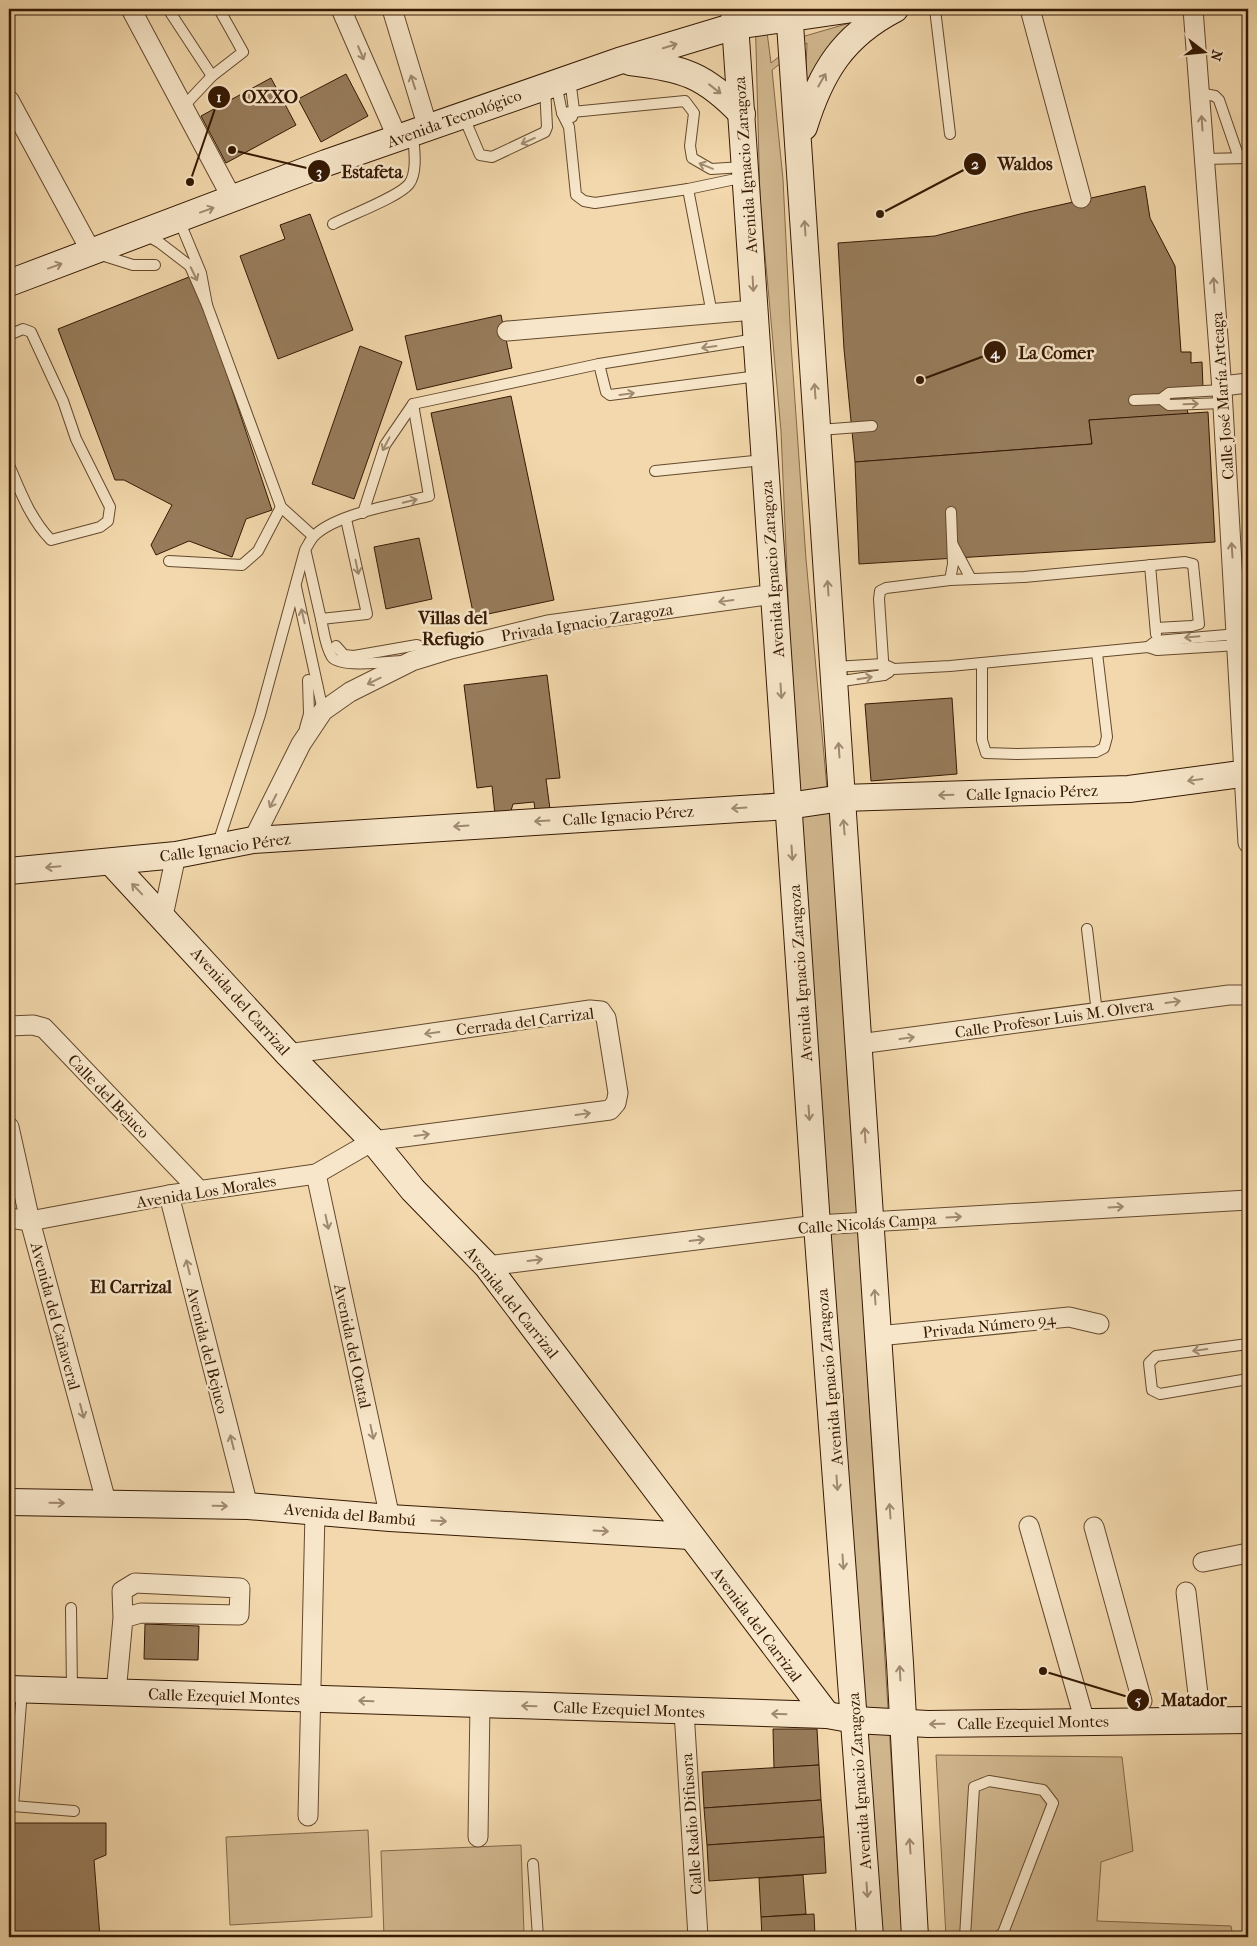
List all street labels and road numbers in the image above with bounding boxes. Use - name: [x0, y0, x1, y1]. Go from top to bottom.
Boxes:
- street label: Avenida Ignacio Zaragoza: [730, 75, 761, 255]
- street label: Avenida Tecnológico: [383, 85, 524, 152]
- street label: Calle José María Arteaga: [1207, 311, 1238, 480]
- street label: Avenida Ignacio Zaragoza: [757, 479, 788, 659]
- street label: Privada Ignacio Zaragoza: [500, 599, 675, 645]
- street label: Calle Ignacio Pérez: [966, 781, 1098, 804]
- street label: Calle Ignacio Pérez: [562, 801, 694, 830]
- street label: Calle Ignacio Pérez: [158, 829, 292, 866]
- street label: Avenida Ignacio Zaragoza: [785, 883, 816, 1063]
- street label: Avenida del Carrizal: [186, 943, 295, 1060]
- street label: Calle Profesor Luis M. Olvera: [954, 995, 1155, 1042]
- street label: Cerrada del Carrizal: [455, 1004, 596, 1039]
- street label: Calle del Bejuco: [64, 1050, 153, 1142]
- street label: Avenida Los Morales: [134, 1171, 277, 1212]
- street label: Calle Nicolás Campa: [797, 1209, 937, 1238]
- street label: Avenida del Cañaveral: [26, 1239, 85, 1393]
- street label: Avenida del Carrizal: [460, 1242, 563, 1363]
- street label: Avenida del Otatal: [330, 1281, 375, 1411]
- street label: Avenida del Bejuco: [182, 1284, 232, 1416]
- street label: Avenida Ignacio Zaragoza: [812, 1287, 847, 1467]
- street label: Privada Número 94: [922, 1309, 1057, 1342]
- street label: Avenida del Bambú: [282, 1499, 416, 1530]
- street label: Avenida del Carrizal: [707, 1562, 806, 1686]
- street label: Calle Ezequiel Montes: [148, 1684, 300, 1709]
- street label: Avenida Ignacio Zaragoza: [844, 1691, 875, 1871]
- street label: Calle Ezequiel Montes: [553, 1697, 705, 1722]
- street label: Calle Ezequiel Montes: [957, 1712, 1109, 1733]
- street label: Calle Radio Difusora: [677, 1752, 706, 1895]

